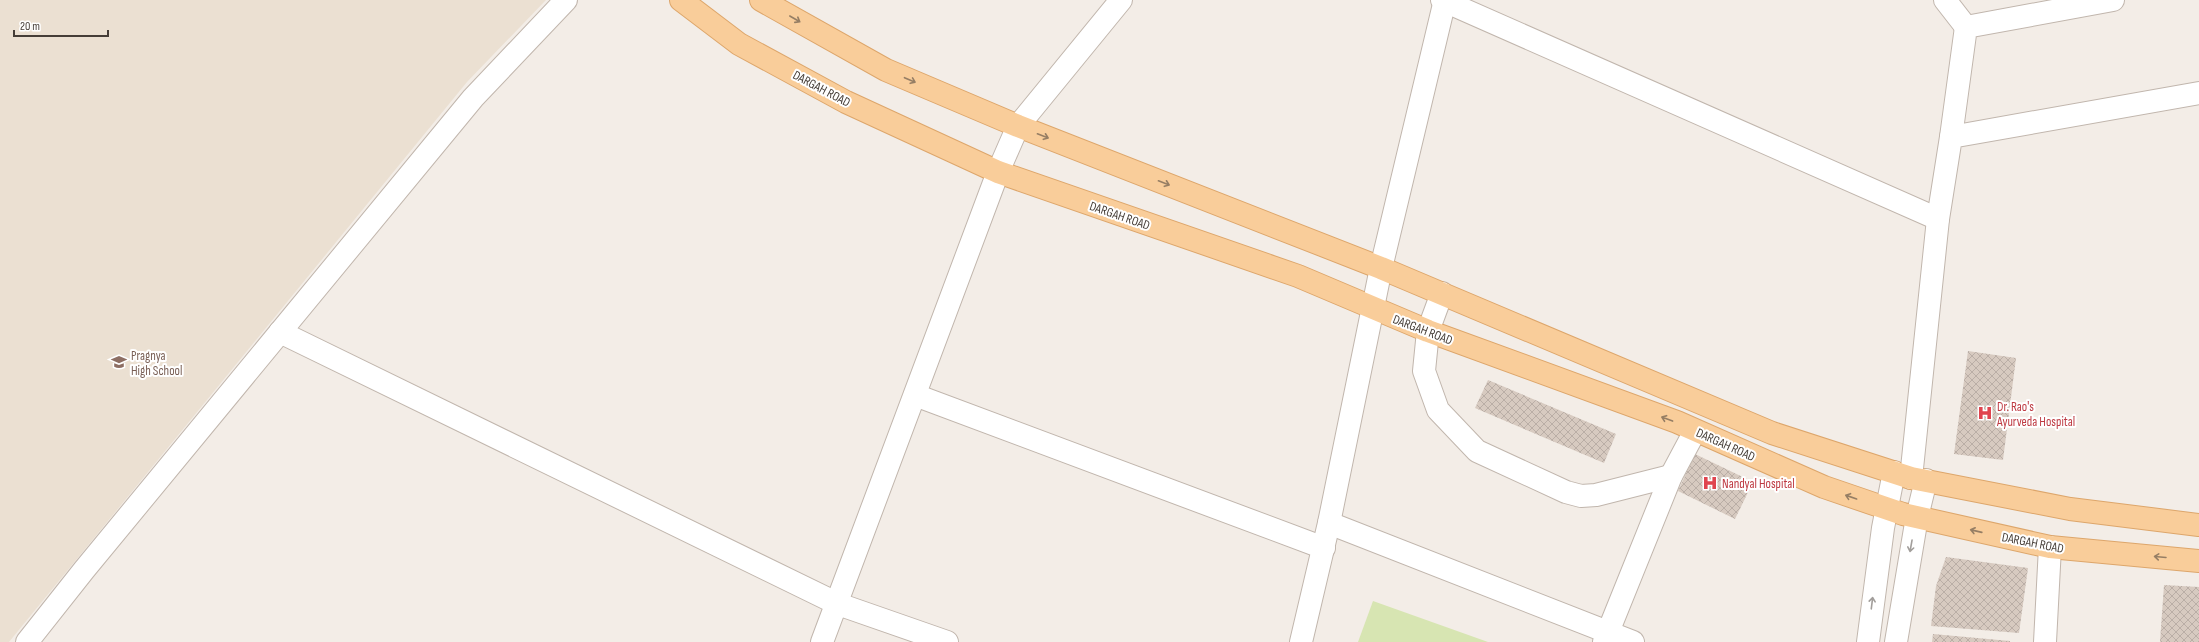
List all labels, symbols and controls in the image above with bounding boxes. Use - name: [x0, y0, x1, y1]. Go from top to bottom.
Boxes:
- scale bar: [14, 12, 108, 38]
- one-way arrow: [789, 16, 801, 24]
- text: 20 m: [20, 19, 40, 34]
- street label: DARGAH ROAD: [790, 67, 853, 111]
- one-way arrow: [903, 77, 915, 85]
- one-way arrow: [1036, 132, 1048, 140]
- one-way arrow: [1158, 179, 1170, 187]
- street label: DARGAH ROAD: [1087, 198, 1152, 234]
- street label: DARGAH ROAD: [1391, 311, 1455, 349]
- place label: Pragnya High School: [131, 348, 182, 379]
- school or university icon: Pragnya High School: [110, 353, 128, 371]
- place label: Dr. Rao's Ayurveda Hospital: [1996, 399, 2075, 430]
- hospital icon: Dr. Rao's Ayurveda Hospital: [1976, 404, 1994, 422]
- one-way arrow: [1662, 414, 1674, 422]
- street label: DARGAH ROAD: [1694, 425, 1757, 465]
- hospital icon: Nandyal Hospital: [1701, 474, 1719, 492]
- place label: Nandyal Hospital: [1722, 476, 1795, 492]
- one-way arrow: [1846, 492, 1858, 500]
- one-way arrow: [1970, 526, 1983, 534]
- street label: DARGAH ROAD: [2001, 529, 2065, 557]
- one-way arrow: [1907, 539, 1915, 552]
- one-way arrow: [2154, 554, 2167, 561]
- one-way arrow: [1869, 597, 1876, 610]

